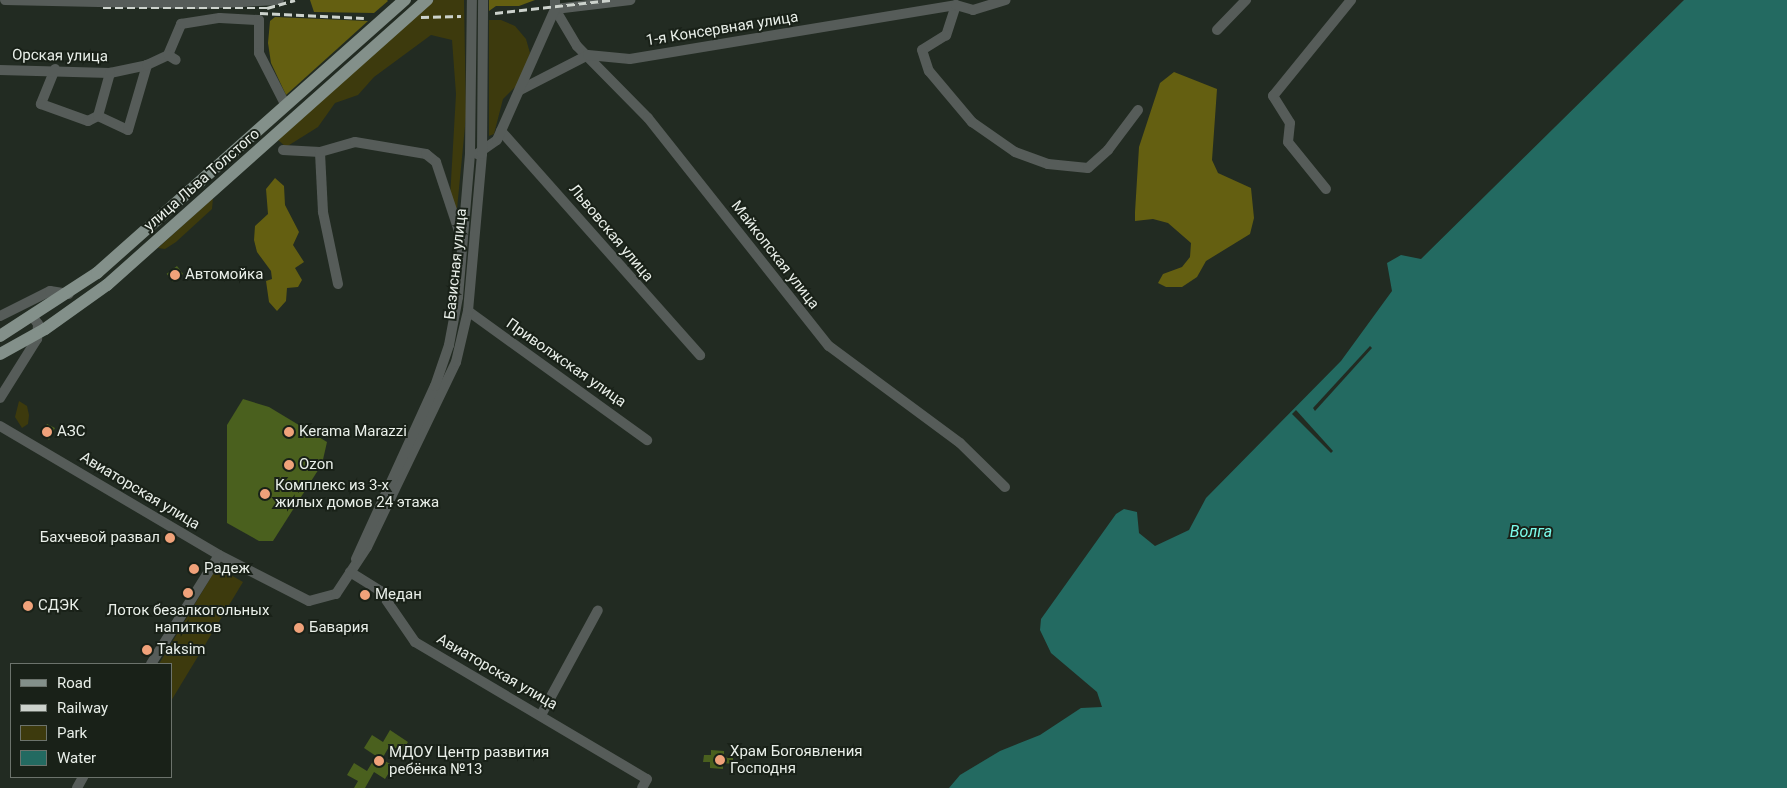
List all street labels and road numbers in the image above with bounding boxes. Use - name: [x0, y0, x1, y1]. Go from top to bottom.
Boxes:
- street label: 1-я Консервная улица: [645, 8, 799, 50]
- street label: Орская улица: [12, 46, 108, 66]
- street label: улица Льва Толстого: [140, 125, 264, 235]
- street label: Львовская улица: [565, 181, 657, 285]
- street label: Майкопская улица: [727, 197, 823, 313]
- street label: Базисная улица: [441, 208, 471, 320]
- street label: Приволжская улица: [503, 315, 629, 411]
- street label: Авиаторская улица: [77, 448, 203, 534]
- street label: Авиаторская улица: [434, 630, 560, 714]

